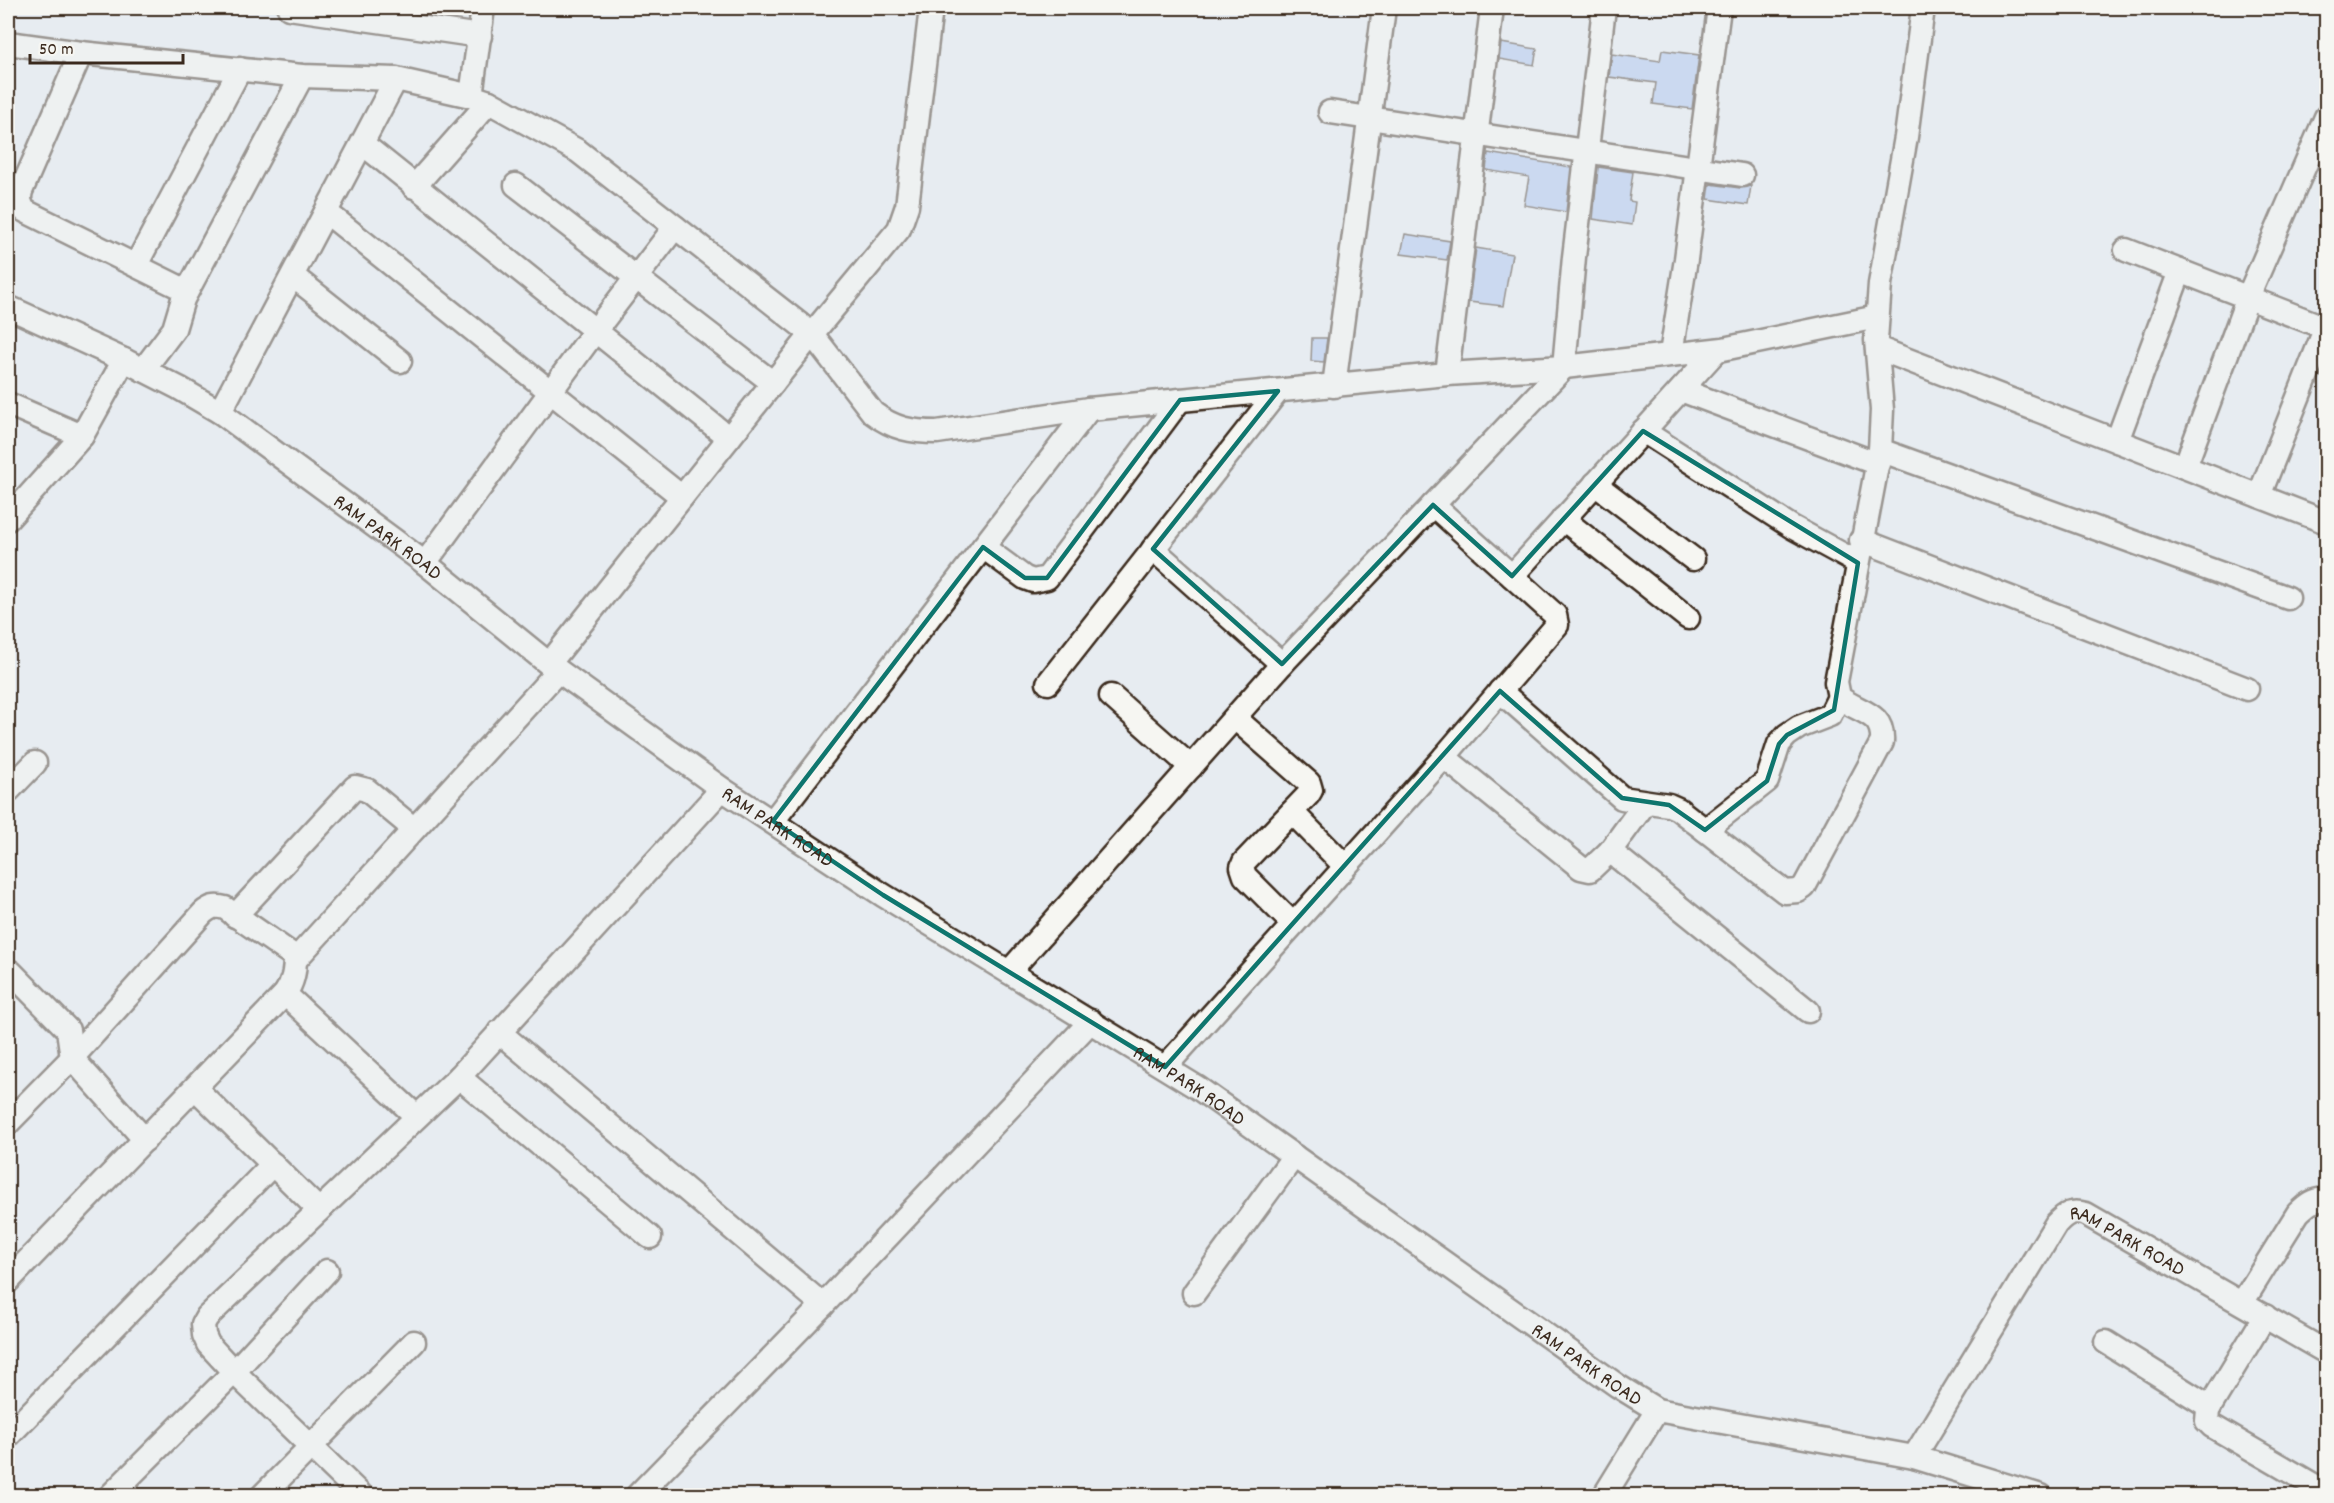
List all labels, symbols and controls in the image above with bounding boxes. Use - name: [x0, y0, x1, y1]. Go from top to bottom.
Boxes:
- scale bar: [30, 27, 183, 65]
- text: 50 m: [39, 38, 74, 63]
- street label: RAM PARK ROAD: [326, 488, 448, 589]
- street label: RAM PARK ROAD: [714, 780, 839, 877]
- street label: RAM PARK ROAD: [1126, 1039, 1250, 1135]
- street label: RAM PARK ROAD: [2069, 1200, 2190, 1286]
- street label: RAM PARK ROAD: [1524, 1317, 1647, 1415]

